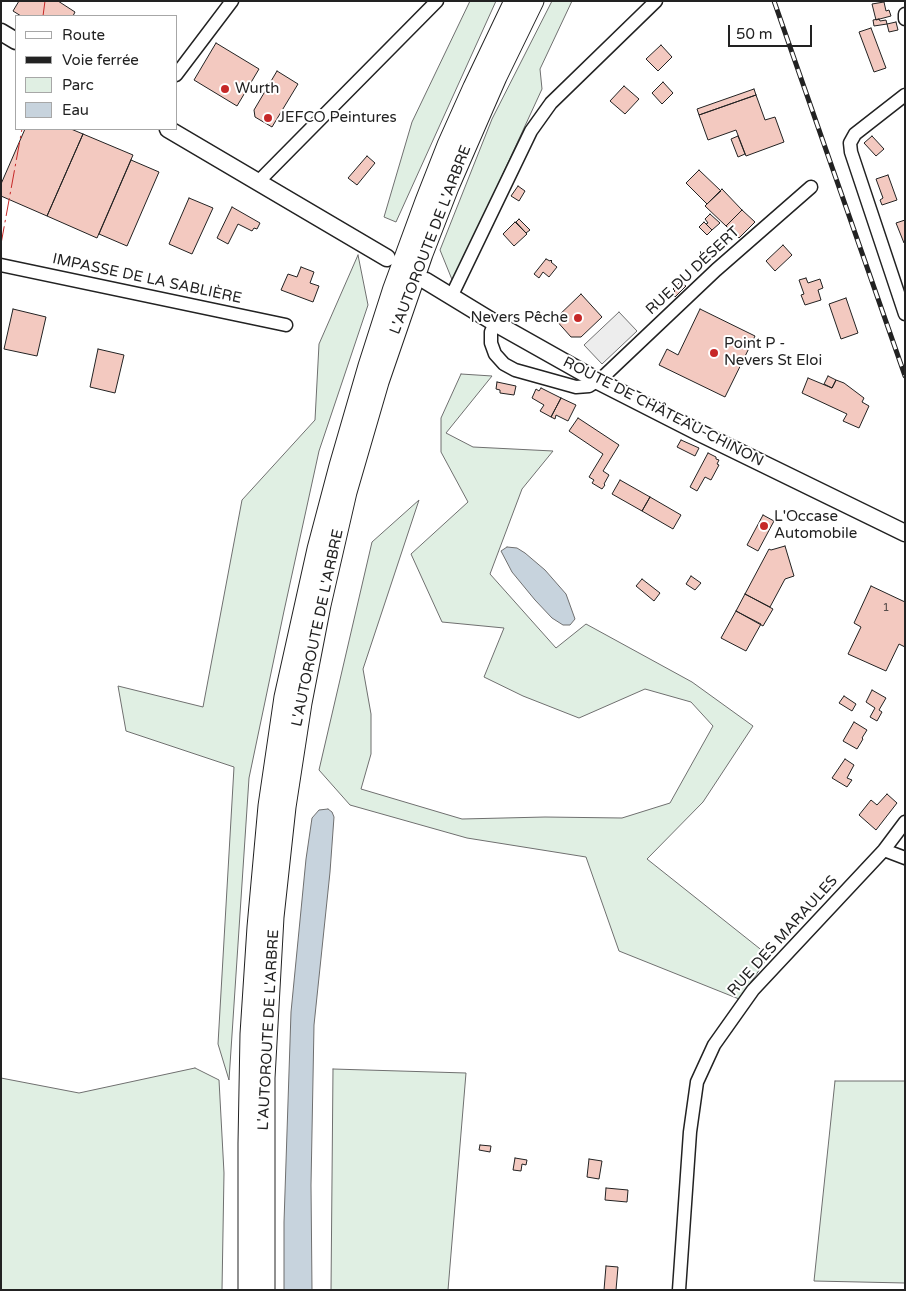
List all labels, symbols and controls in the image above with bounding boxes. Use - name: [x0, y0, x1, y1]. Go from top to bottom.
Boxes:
- legend: [15, 15, 178, 130]
- scale bar: [731, 15, 815, 47]
- text: 50 m: [736, 25, 773, 43]
- text: Route: [62, 26, 105, 44]
- text: Voie ferrée: [62, 51, 139, 69]
- text: Parc: [62, 76, 94, 94]
- place label: Wurth: [235, 80, 279, 98]
- marker: Wurth: [219, 83, 231, 95]
- text: Eau: [62, 101, 89, 119]
- place label: JEFCO Peintures: [278, 109, 397, 127]
- marker: JEFCO Peintures: [262, 112, 274, 124]
- street label: L'AUTOROUTE DE L'ARBRE: [387, 143, 475, 337]
- street label: RUE DU DÉSERT: [642, 223, 744, 319]
- street label: IMPASSE DE LA SABLIÈRE: [51, 250, 243, 308]
- place label: Nevers Pêche: [471, 309, 568, 327]
- marker: Nevers Pêche: [572, 312, 584, 324]
- place label: Point P - Nevers St Eloi: [724, 335, 822, 370]
- marker: Point P - Nevers St Eloi: [708, 347, 720, 359]
- street label: ROUTE DE CHÂTEAU-CHINON: [560, 353, 766, 471]
- place label: L'Occase Automobile: [774, 508, 857, 543]
- marker: L'Occase Automobile: [758, 520, 770, 532]
- street label: L'AUTOROUTE DE L'ARBRE: [288, 528, 348, 728]
- house number: 1: [882, 601, 890, 615]
- street label: RUE DES MARAULES: [724, 872, 842, 1000]
- street label: L'AUTOROUTE DE L'ARBRE: [255, 929, 283, 1131]

